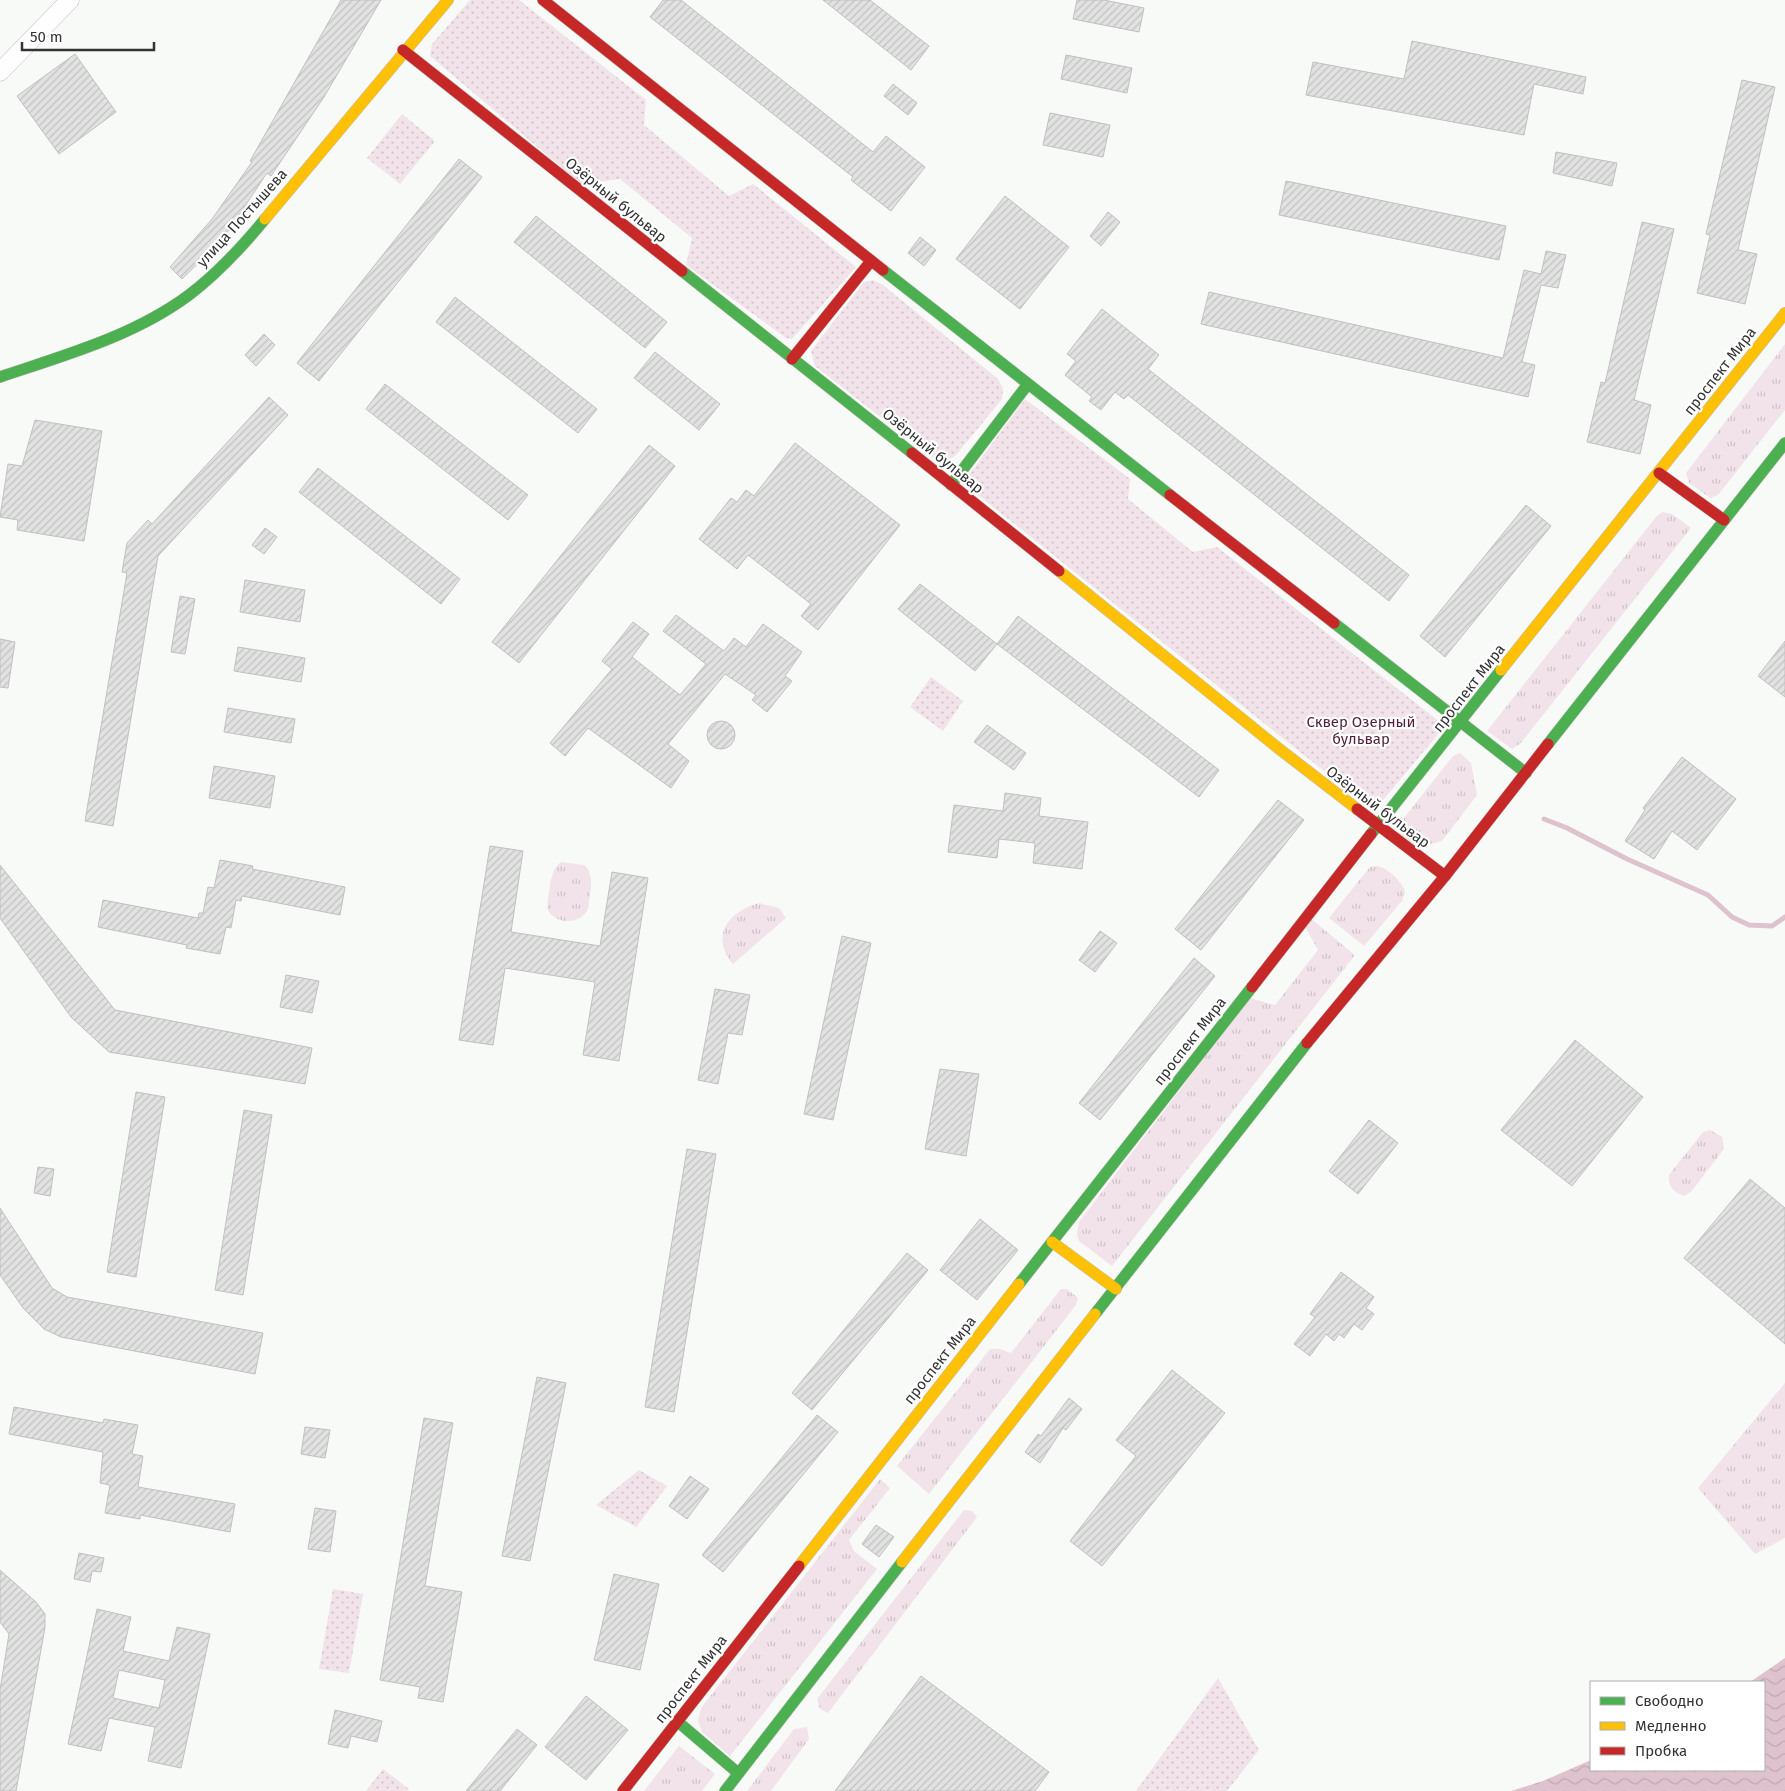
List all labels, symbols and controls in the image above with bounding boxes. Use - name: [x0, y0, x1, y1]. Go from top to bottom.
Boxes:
- scale bar: [22, 20, 155, 52]
- text: 50 m: [30, 28, 63, 46]
- street label: Озёрный бульвар: [562, 154, 670, 246]
- street label: улица Постышева: [193, 165, 291, 271]
- street label: проспект Мира: [1680, 323, 1760, 419]
- street label: Озёрный бульвар: [879, 405, 987, 497]
- street label: проспект Мира: [1429, 640, 1509, 736]
- park label: Сквер Озерный бульвар: [1306, 713, 1416, 748]
- street label: Озёрный бульвар: [1323, 762, 1433, 852]
- street label: проспект Мира: [1150, 993, 1230, 1089]
- street label: проспект Мира: [900, 1312, 980, 1408]
- street label: проспект Мира: [651, 1631, 731, 1727]
- legend: [1590, 1681, 1765, 1771]
- text: Свободно: [1635, 1692, 1704, 1710]
- text: Медленно: [1635, 1717, 1707, 1735]
- text: Пробка: [1635, 1742, 1687, 1760]

